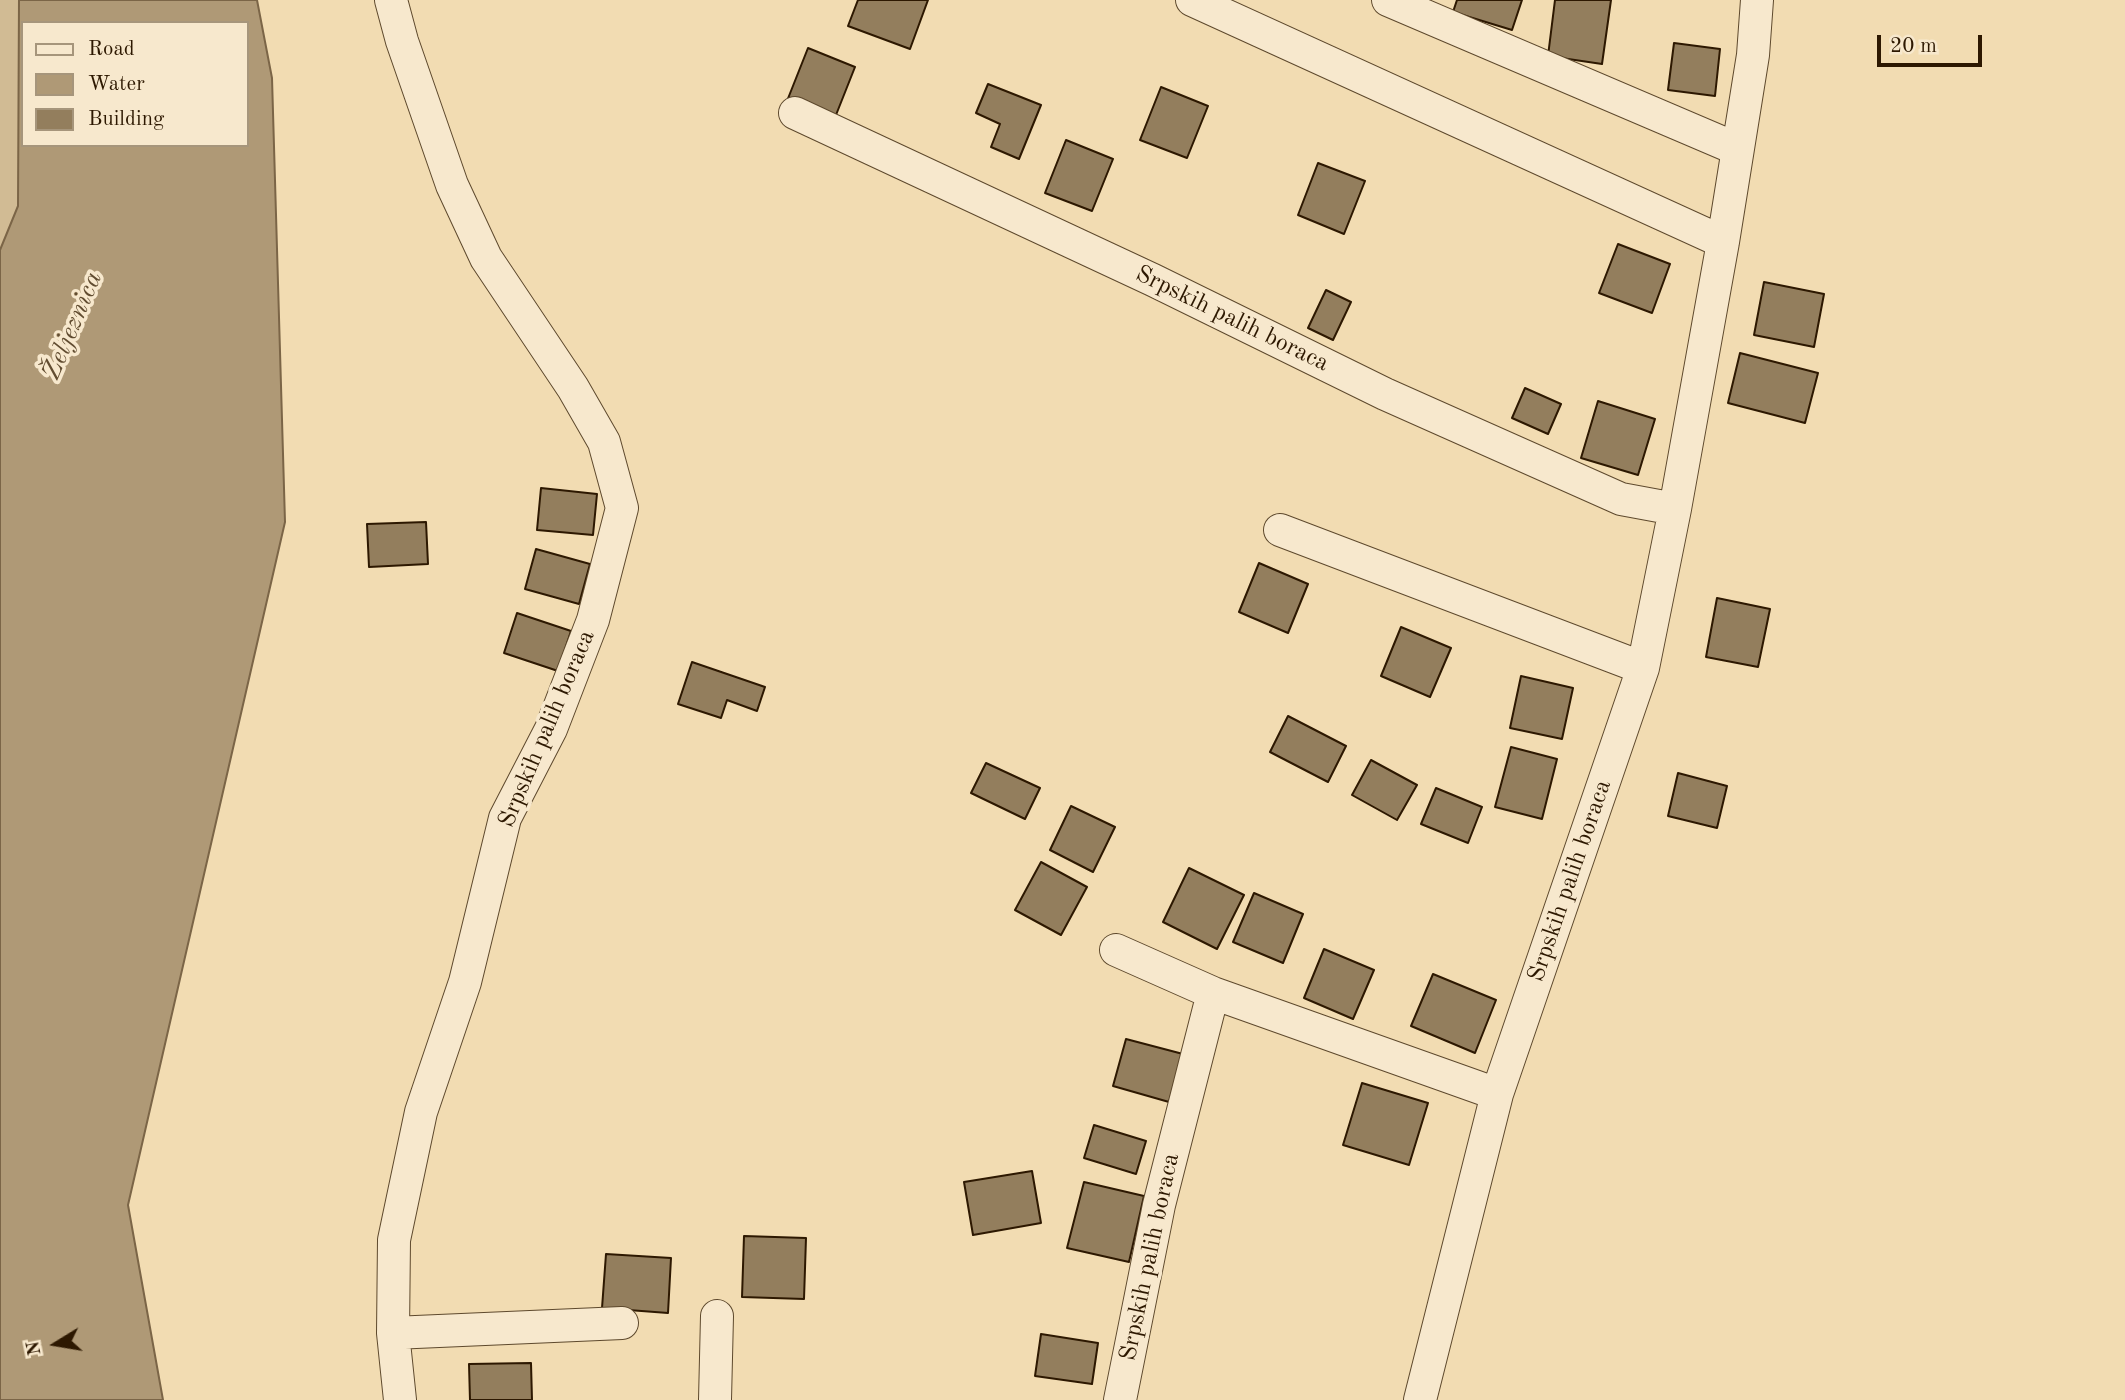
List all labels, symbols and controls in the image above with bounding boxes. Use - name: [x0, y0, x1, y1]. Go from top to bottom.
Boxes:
- legend: [21, 21, 248, 147]
- scale bar: [1880, 21, 1985, 65]
- text: 20 m: [1890, 36, 1937, 57]
- text: Road: [88, 39, 135, 60]
- text: Water: [88, 74, 145, 95]
- text: Building: [88, 109, 164, 130]
- street label: Srpskih palih boraca: [1131, 260, 1333, 378]
- water label: Željeznica: [36, 267, 110, 385]
- street label: Srpskih palih boraca: [492, 626, 602, 832]
- street label: Srpskih palih boraca: [1522, 776, 1618, 986]
- street label: Srpskih palih boraca: [1114, 1151, 1186, 1363]
- north arrow: [21, 1309, 91, 1379]
- text: N: [24, 1339, 46, 1357]

